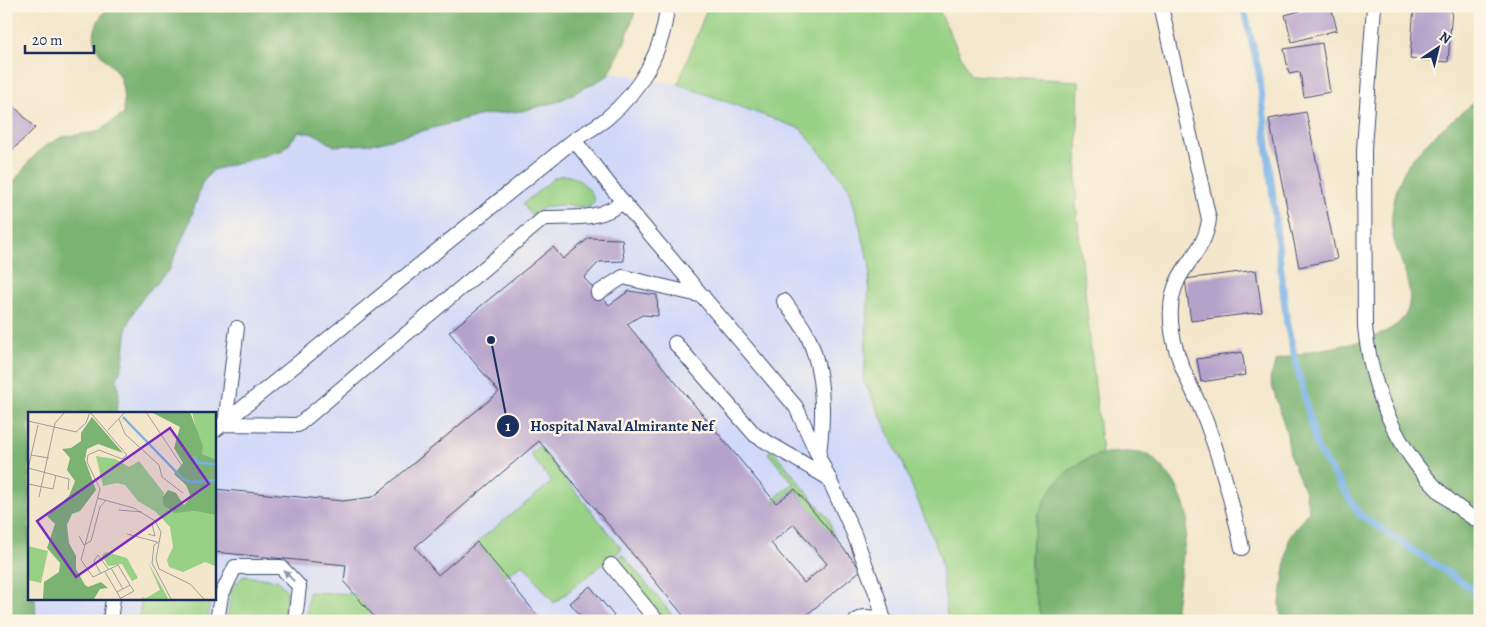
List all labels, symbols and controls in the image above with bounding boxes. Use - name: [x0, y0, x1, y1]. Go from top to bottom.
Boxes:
- scale bar: [25, 22, 94, 54]
- north arrow: [1414, 22, 1464, 72]
- text: N: [1436, 27, 1455, 48]
- text: 20 m: [32, 30, 63, 50]
- callout: Hospital Naval Almirante Nef: [495, 411, 724, 441]
- inset map: [28, 412, 215, 600]
- text: 1: [505, 416, 511, 436]
- text: Hospital Naval Almirante Nef: [530, 416, 716, 436]
- one-way arrow: [283, 570, 295, 582]

